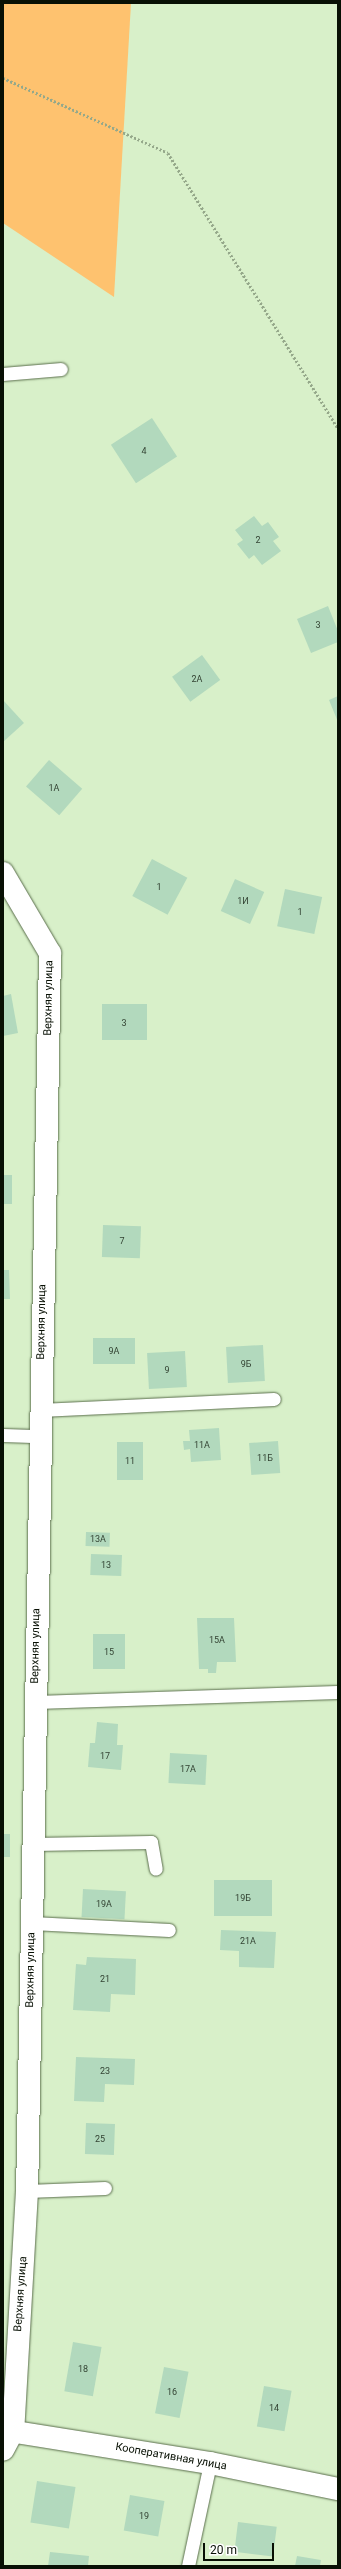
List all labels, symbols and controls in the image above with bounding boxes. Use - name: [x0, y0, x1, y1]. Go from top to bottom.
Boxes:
- house number: 4: [141, 446, 147, 456]
- house number: 2: [255, 535, 261, 545]
- house number: 3: [315, 620, 321, 630]
- house number: 2А: [192, 674, 202, 684]
- house number: 1А: [49, 783, 59, 793]
- house number: 1: [156, 882, 162, 892]
- house number: 1И: [237, 896, 249, 906]
- house number: 1: [297, 907, 303, 917]
- street label: Верхняя улица: [42, 960, 56, 1036]
- house number: 3: [121, 1018, 127, 1028]
- house number: 7: [119, 1236, 125, 1246]
- street label: Верхняя улица: [35, 1284, 49, 1360]
- house number: 9А: [109, 1346, 119, 1356]
- house number: 9Б: [241, 1359, 251, 1369]
- house number: 9: [164, 1365, 170, 1375]
- house number: 11А: [194, 1440, 210, 1450]
- house number: 11Б: [257, 1453, 273, 1463]
- house number: 11: [125, 1456, 135, 1466]
- house number: 13А: [90, 1534, 106, 1544]
- house number: 13: [101, 1560, 111, 1570]
- street label: Верхняя улица: [29, 1608, 43, 1684]
- house number: 15А: [209, 1635, 225, 1645]
- house number: 15: [104, 1647, 114, 1657]
- house number: 17: [100, 1751, 110, 1761]
- house number: 17А: [180, 1764, 196, 1774]
- house number: 19Б: [235, 1893, 251, 1903]
- house number: 19А: [96, 1899, 112, 1909]
- street label: Верхняя улица: [24, 1932, 38, 2008]
- house number: 21А: [240, 1936, 256, 1946]
- house number: 21: [100, 1974, 110, 1984]
- house number: 23: [100, 2066, 110, 2076]
- house number: 25: [95, 2134, 105, 2144]
- street label: Верхняя улица: [12, 2256, 30, 2332]
- house number: 18: [78, 2364, 88, 2374]
- house number: 16: [167, 2387, 177, 2397]
- house number: 14: [269, 2403, 279, 2413]
- street label: Кооперативная улица: [114, 2441, 228, 2473]
- house number: 19: [139, 2511, 149, 2521]
- scale bar: [205, 2535, 276, 2561]
- text: 20 m: [210, 2543, 237, 2557]

